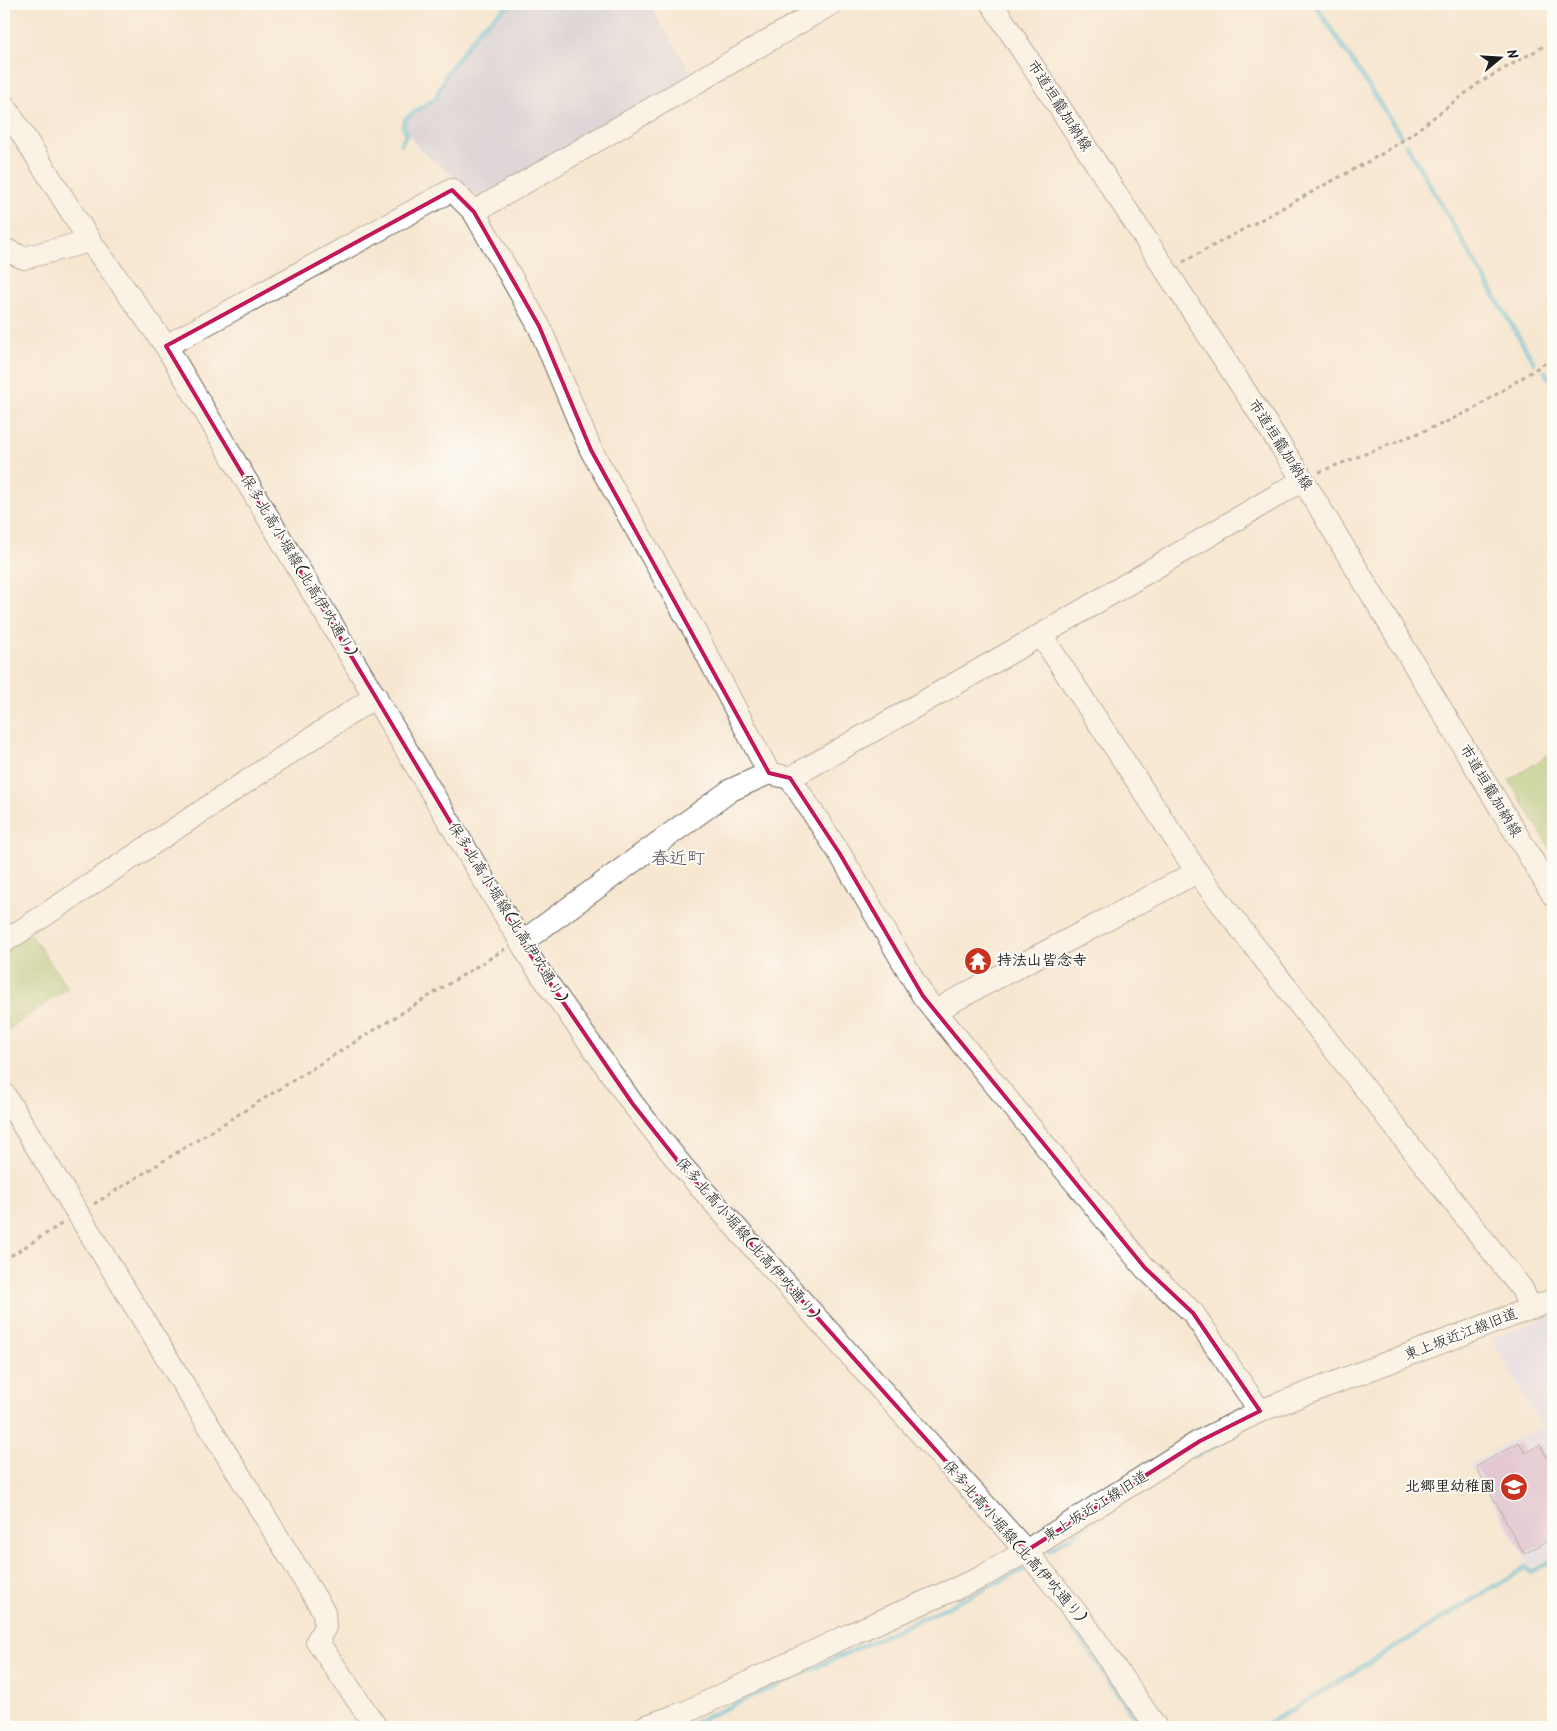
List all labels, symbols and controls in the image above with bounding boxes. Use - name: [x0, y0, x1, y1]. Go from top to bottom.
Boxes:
- north arrow: [1474, 32, 1524, 82]
- text: N: [1500, 47, 1523, 62]
- street label: 市道垣籠加納線: [1020, 55, 1098, 157]
- street label: 市道垣籠加納線: [1241, 394, 1319, 496]
- street label: 保多北高小堀線(北高伊吹通り): [234, 470, 362, 662]
- street label: 市道垣籠加納線: [1453, 740, 1527, 842]
- street label: 保多北高小堀線(北高伊吹通り): [441, 818, 573, 1008]
- district label: 春近町: [651, 845, 705, 874]
- temple icon: 持法山皆念寺: [963, 946, 993, 976]
- place label: 持法山皆念寺: [997, 949, 1087, 973]
- street label: 保多北高小堀線(北高伊吹通り): [669, 1152, 825, 1326]
- street label: 東上坂近江線旧道: [1401, 1302, 1521, 1368]
- street label: 保多北高小堀線(北高伊吹通り): [936, 1455, 1092, 1629]
- street label: 東上坂近江線旧道: [1039, 1465, 1153, 1549]
- school or university icon: 北郷里幼稚園: [1499, 1472, 1529, 1502]
- place label: 北郷里幼稚園: [1405, 1475, 1495, 1499]

